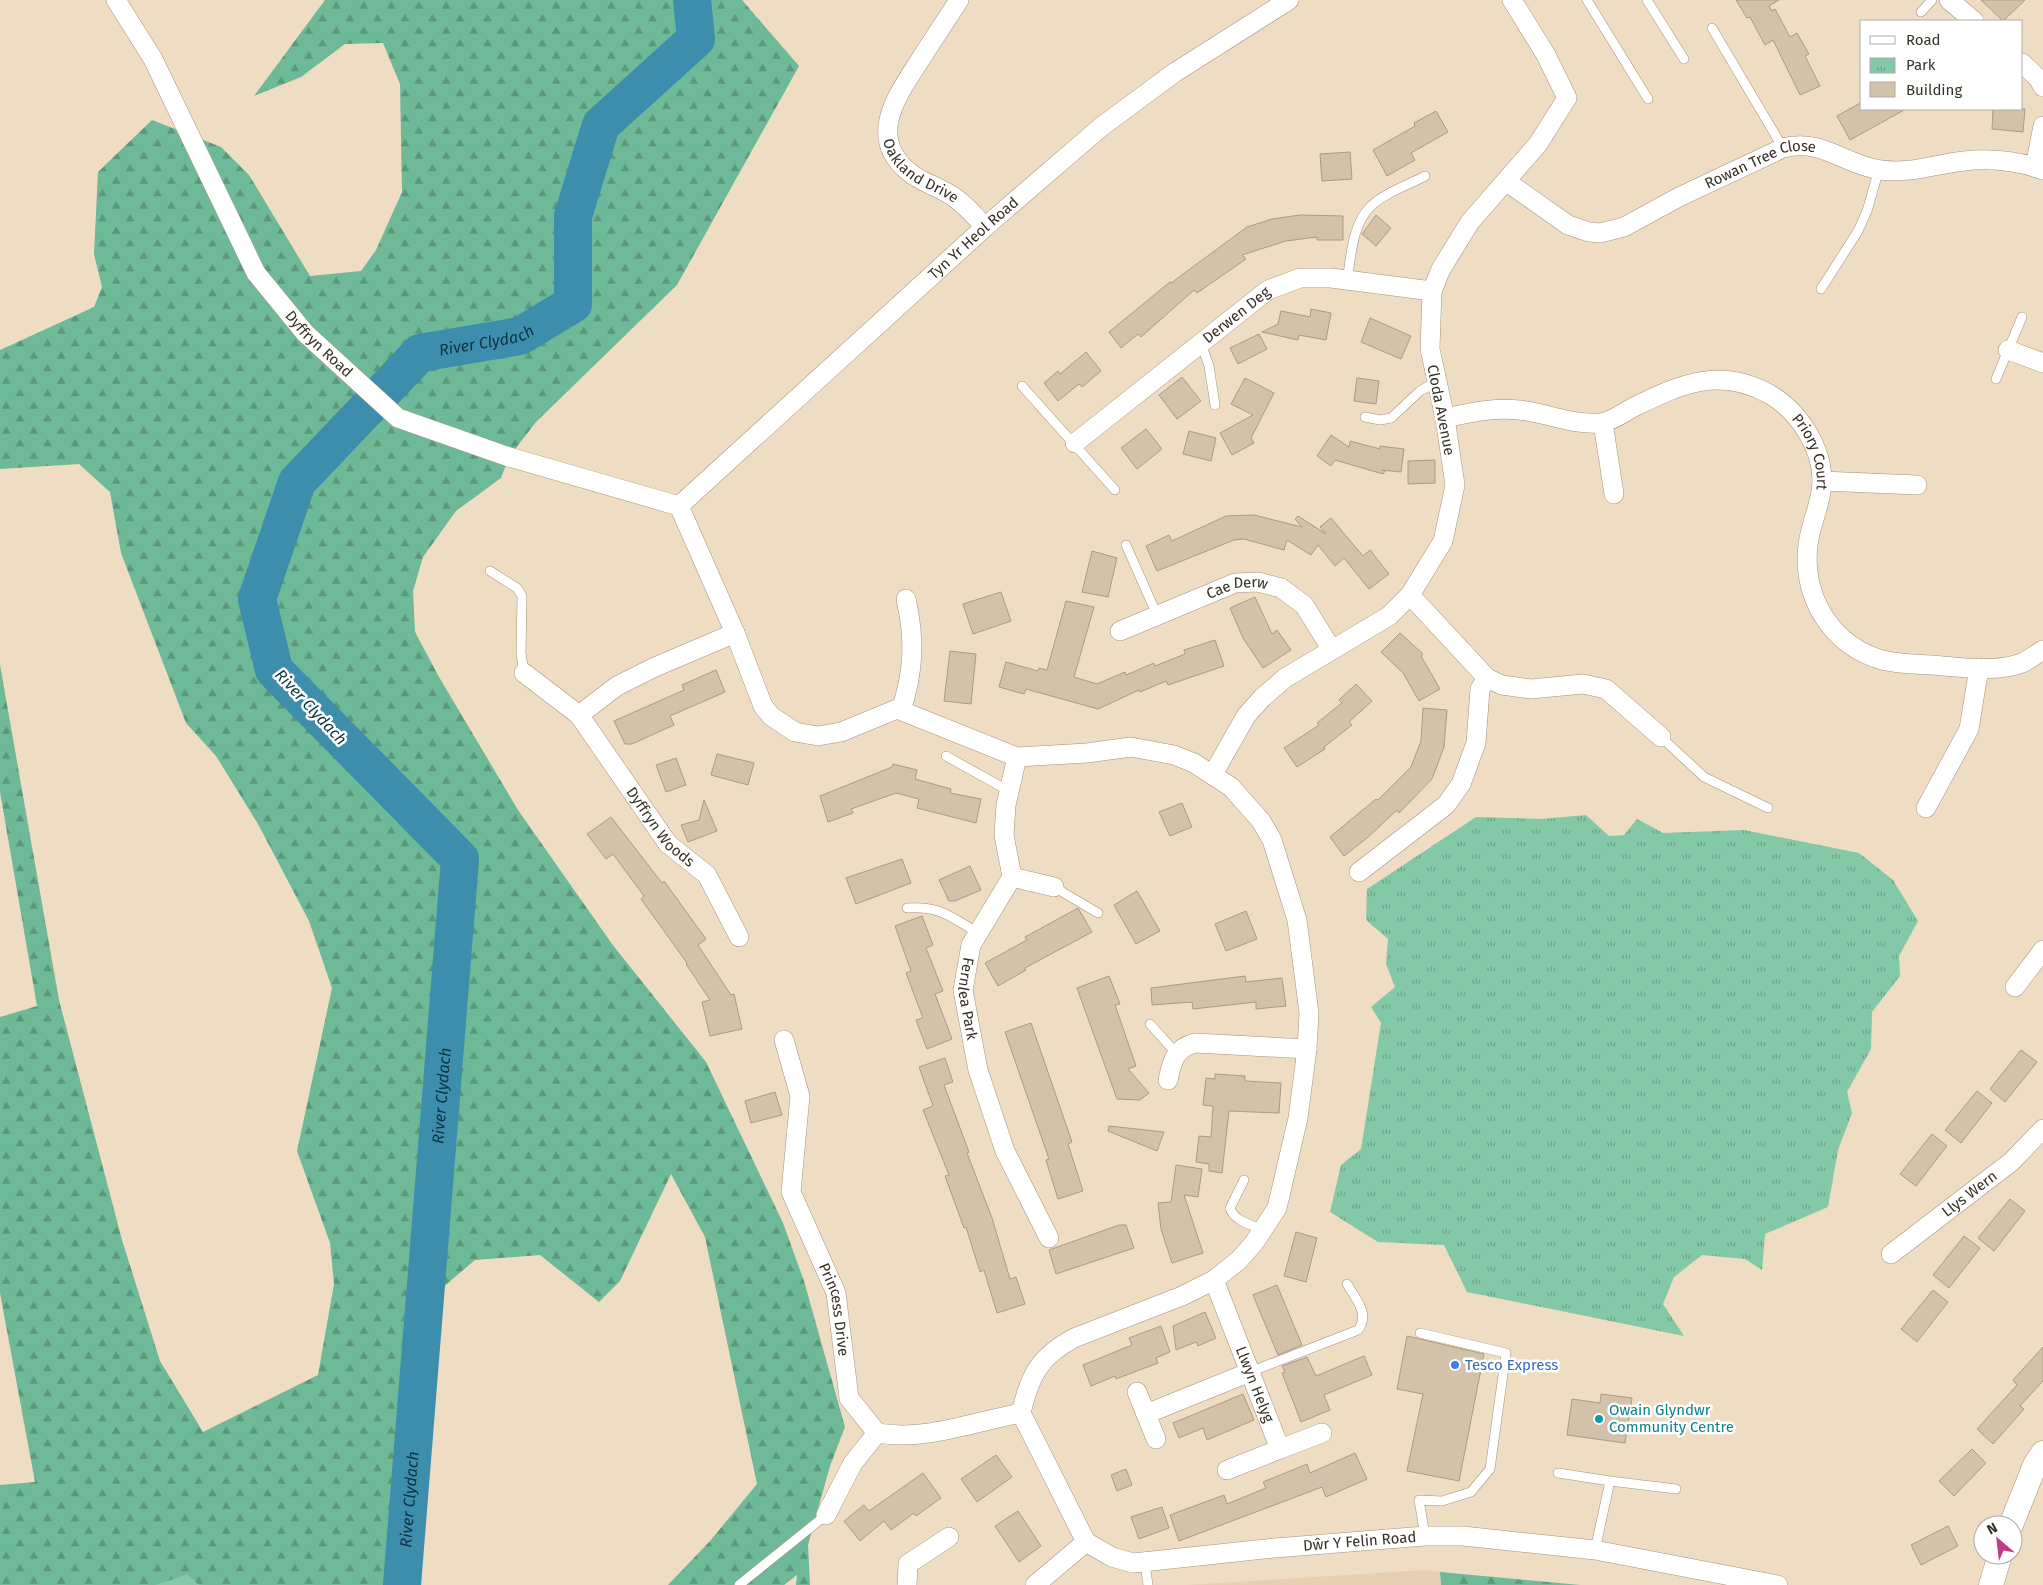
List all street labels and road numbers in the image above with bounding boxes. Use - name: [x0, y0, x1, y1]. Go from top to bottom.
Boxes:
- street label: Oakland Drive: [879, 136, 962, 207]
- street label: Rowan Tree Close: [1702, 137, 1818, 193]
- street label: Tyn Yr Heol Road: [925, 193, 1022, 283]
- street label: Derwen Deg: [1199, 283, 1274, 347]
- street label: Dyffryn Road: [281, 307, 356, 381]
- street label: Cloda Avenue: [1423, 363, 1459, 457]
- street label: Priory Court: [1788, 410, 1831, 491]
- street label: Cae Derw: [1204, 573, 1270, 603]
- street label: Dyffryn Woods: [622, 783, 698, 871]
- street label: Fernlea Park: [954, 956, 981, 1042]
- street label: Llys Wern: [1938, 1167, 2001, 1221]
- street label: Princess Drive: [815, 1260, 853, 1357]
- street label: Llwyn Helyg: [1232, 1344, 1278, 1425]
- street label: Dŵr Y Felin Road: [1302, 1528, 1417, 1555]

